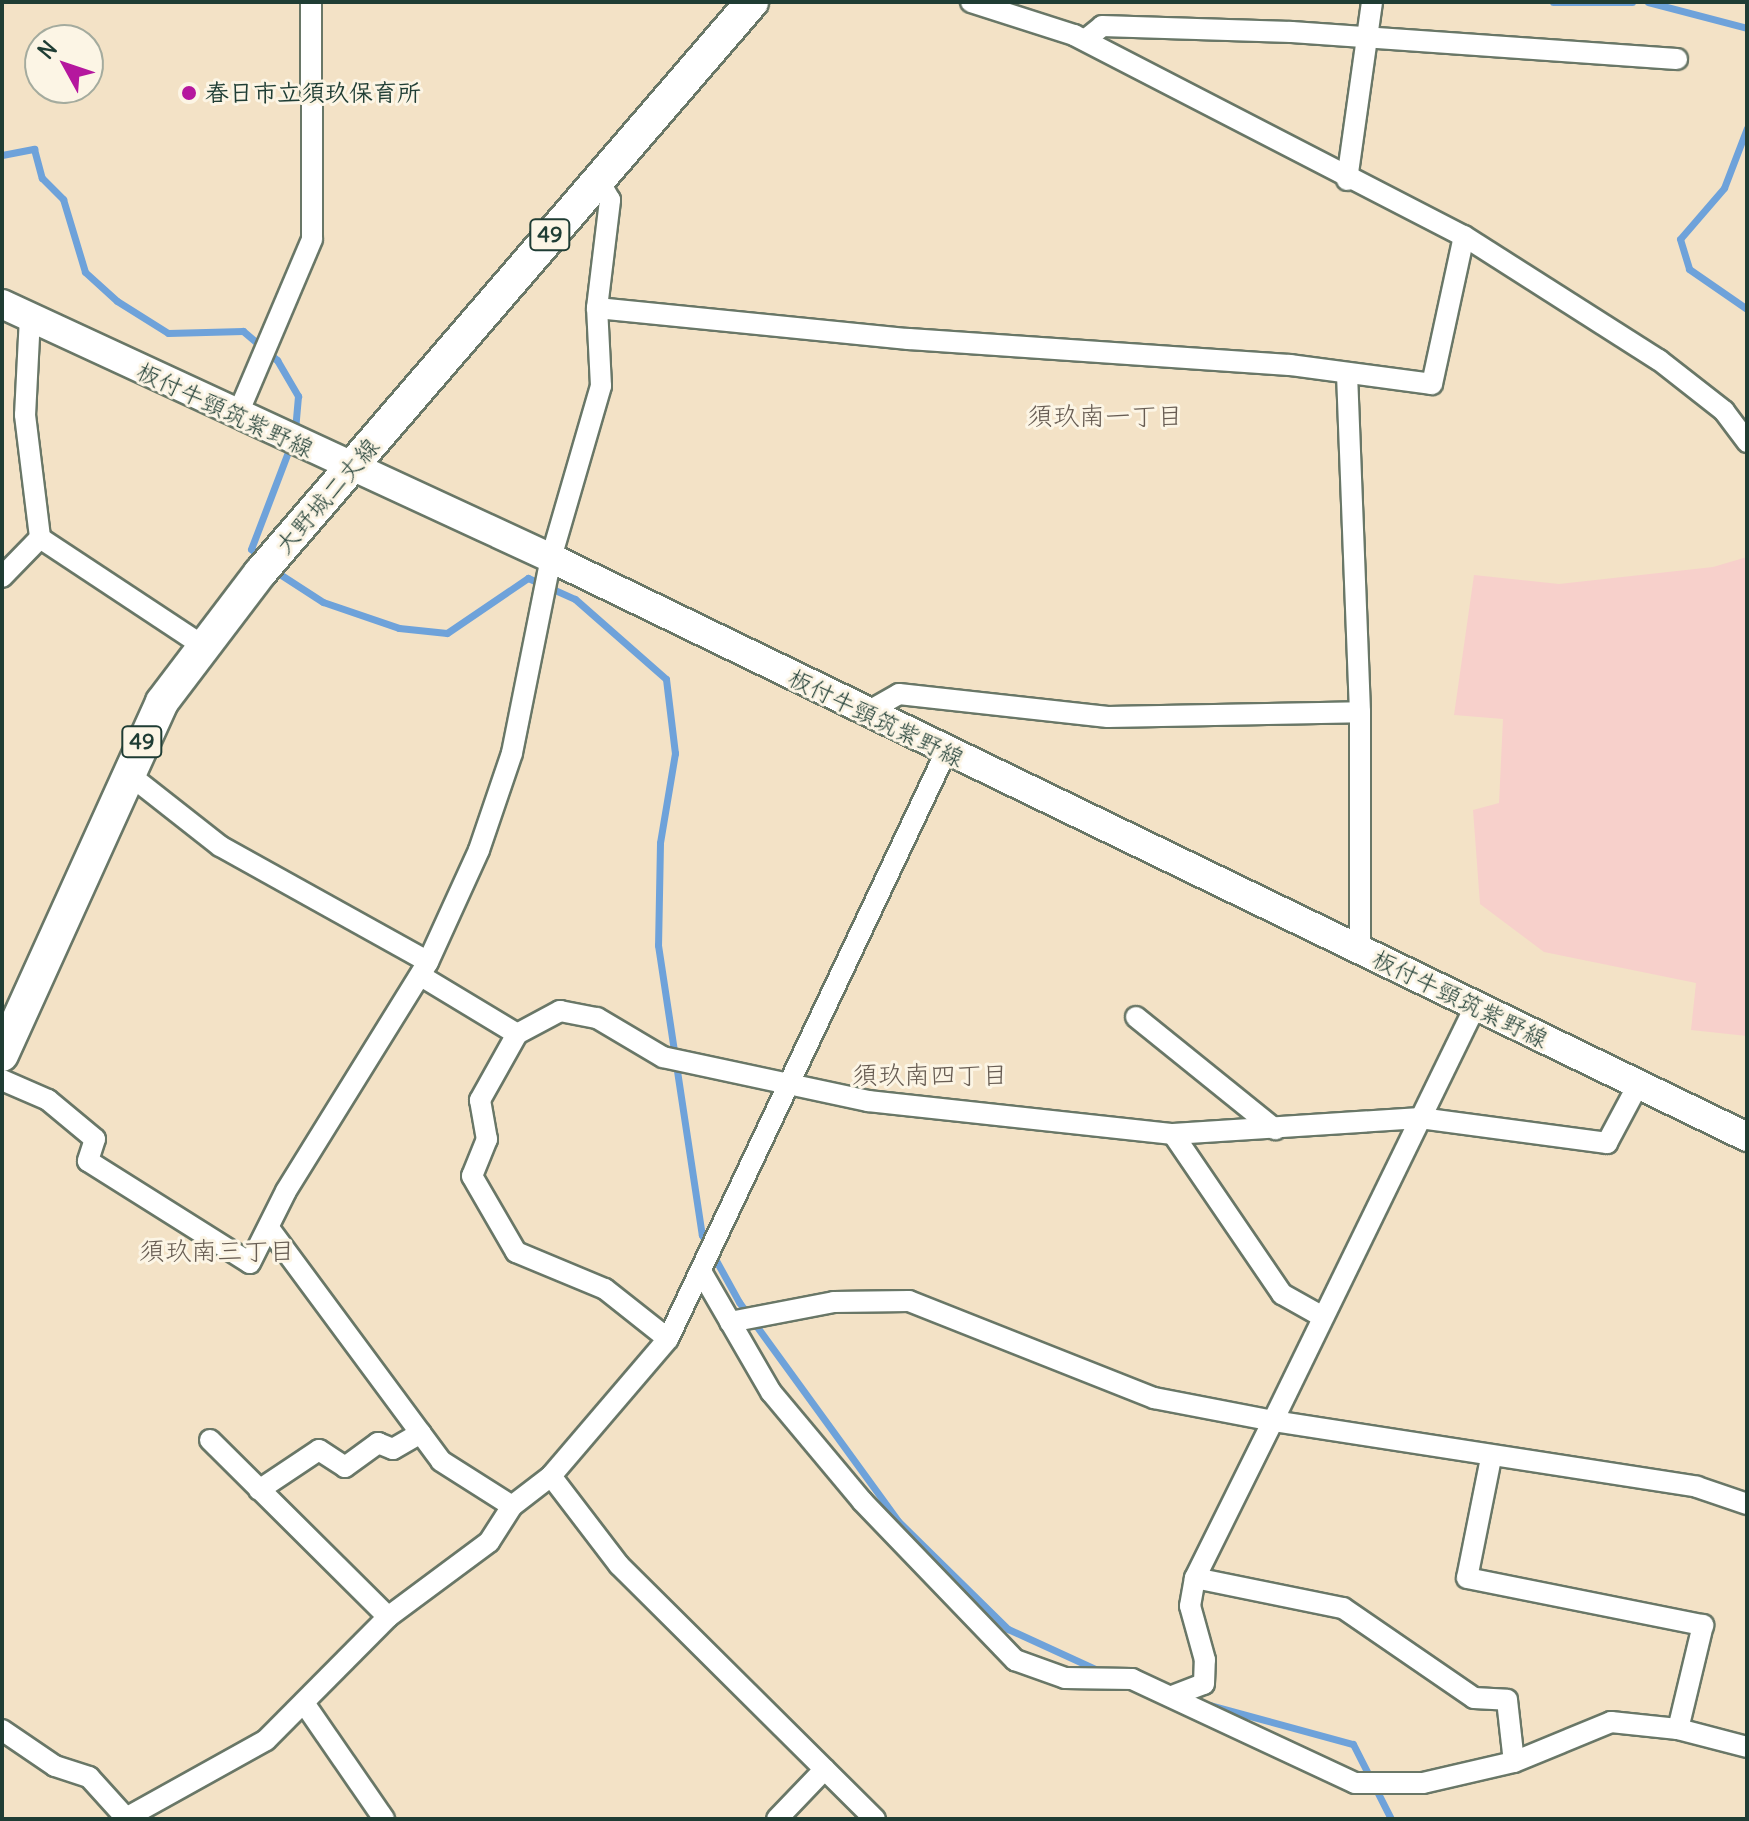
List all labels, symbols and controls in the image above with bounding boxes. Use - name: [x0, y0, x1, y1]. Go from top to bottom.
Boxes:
- north arrow: [24, 24, 104, 104]
- text: N: [32, 35, 63, 65]
- place label: 春日市立須玖保育所: [205, 79, 421, 107]
- marker: 春日市立須玖保育所: [180, 84, 198, 102]
- road number: 49: [528, 217, 572, 253]
- street label: 板付牛頸筑紫野線: [132, 356, 318, 464]
- district label: 須玖南一丁目: [1027, 400, 1183, 432]
- street label: 大野城二丈線: [269, 432, 385, 560]
- street label: 板付牛頸筑紫野線: [783, 663, 969, 773]
- road number: 49: [120, 724, 164, 760]
- street label: 板付牛頸筑紫野線: [1367, 944, 1553, 1054]
- district label: 須玖南四丁目: [852, 1059, 1008, 1091]
- district label: 須玖南三丁目: [139, 1235, 295, 1267]

